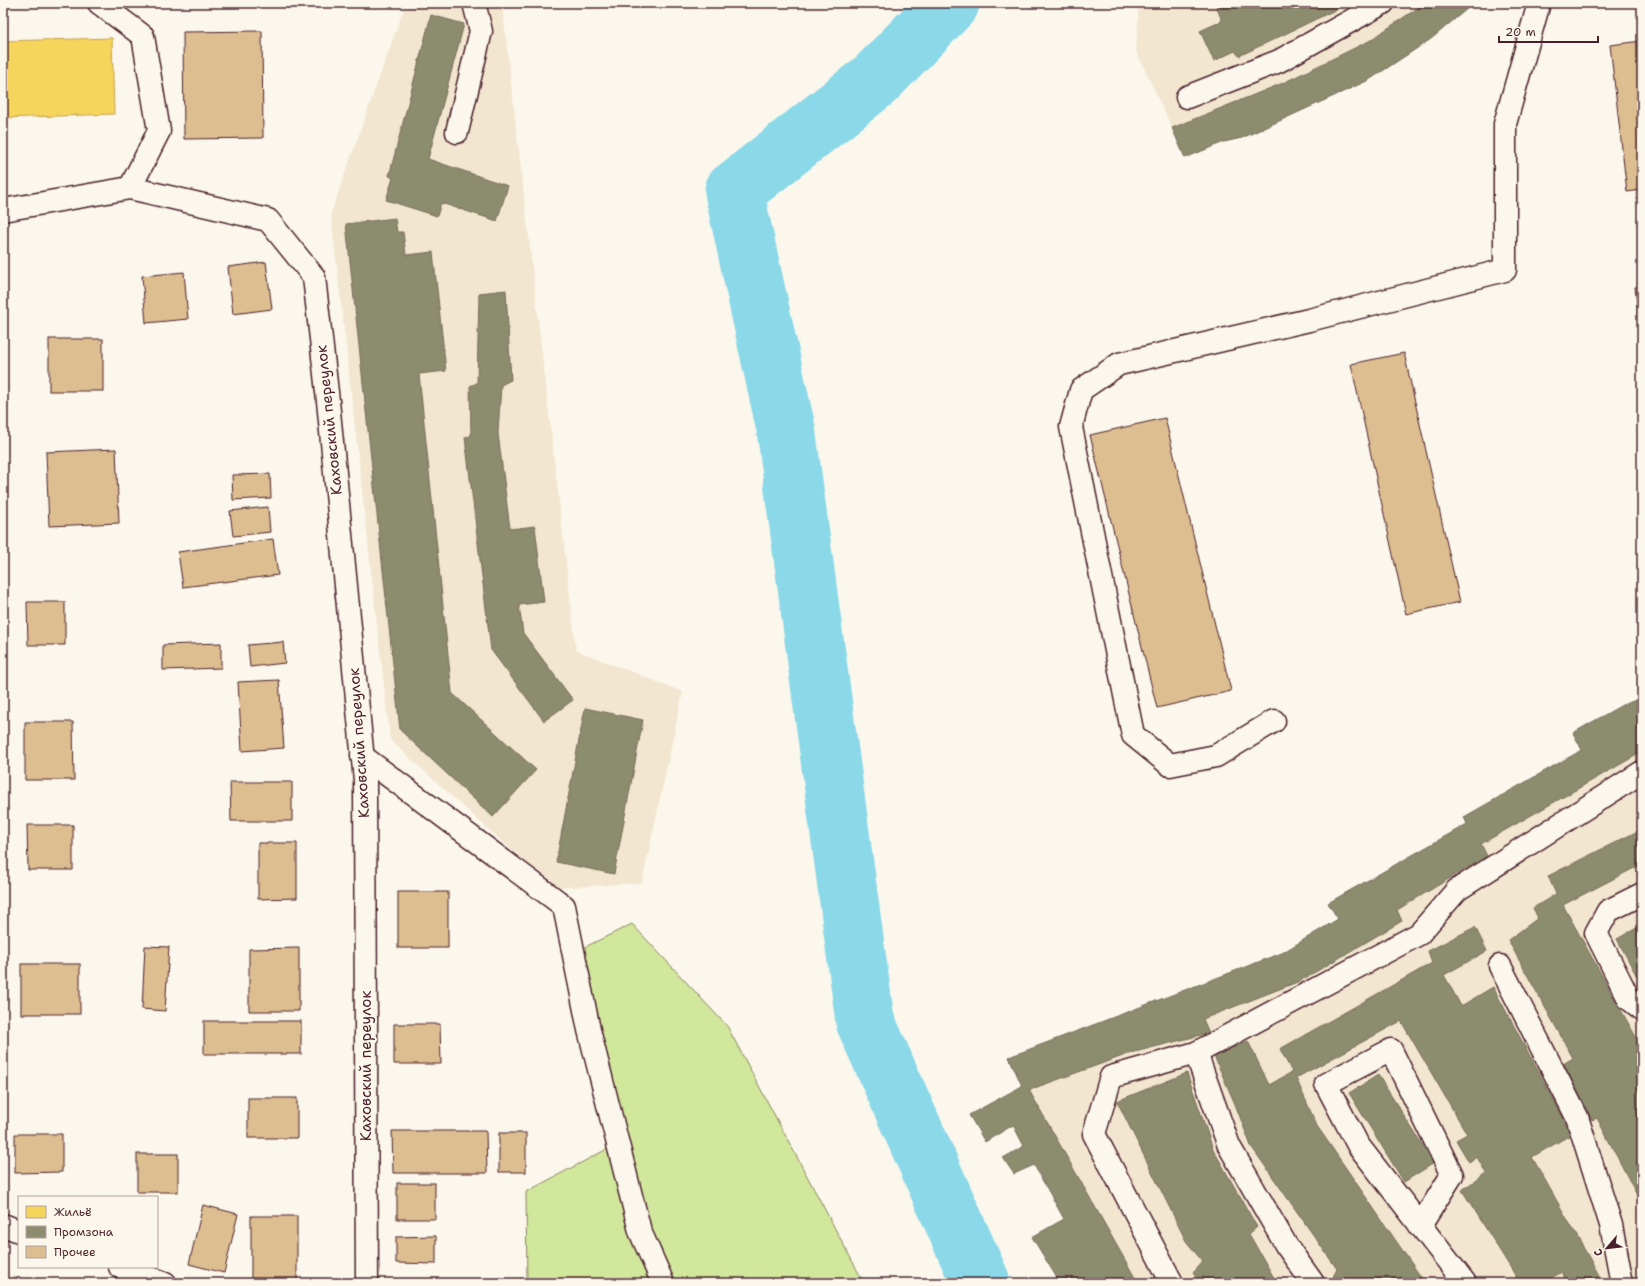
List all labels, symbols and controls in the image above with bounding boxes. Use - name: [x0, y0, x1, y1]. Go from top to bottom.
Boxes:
- scale bar: [1499, 18, 1598, 44]
- text: 20 m: [1505, 24, 1536, 40]
- street label: Каховский переулок: [311, 344, 347, 496]
- street label: Каховский переулок: [344, 667, 374, 819]
- street label: Каховский переулок: [356, 991, 376, 1141]
- legend: [18, 1196, 158, 1268]
- text: Жильё: [54, 1204, 92, 1220]
- text: Промзона: [54, 1224, 114, 1240]
- north arrow: [1587, 1228, 1627, 1268]
- text: Прочее: [54, 1244, 96, 1260]
- text: С: [1590, 1246, 1607, 1259]

